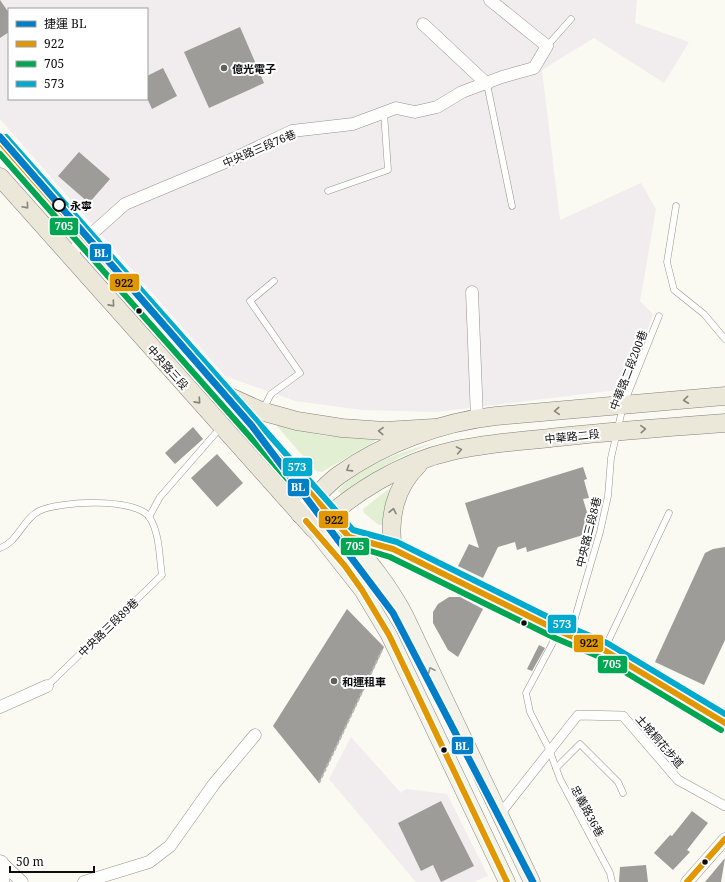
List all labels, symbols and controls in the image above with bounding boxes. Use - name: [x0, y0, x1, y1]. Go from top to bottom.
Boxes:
- legend: [8, 8, 148, 100]
- text: 捷運 BL: [44, 15, 86, 32]
- text: 922: [44, 35, 64, 52]
- text: 705: [44, 55, 64, 72]
- place label: 億光電子: [232, 61, 276, 76]
- marker: 億光電子: [219, 63, 229, 73]
- text: 573: [44, 75, 64, 92]
- street label: 中央路三段76巷: [220, 126, 298, 170]
- marker: 永寧: [52, 198, 66, 212]
- place label: 永寧: [70, 198, 92, 213]
- one-way arrow: [21, 201, 28, 209]
- line badge: 705: [49, 217, 79, 236]
- text: 705: [55, 218, 73, 233]
- line badge: BL: [89, 243, 112, 262]
- text: BL: [94, 245, 108, 260]
- line badge: 922: [109, 273, 140, 292]
- text: 922: [115, 275, 133, 290]
- one-way arrow: [107, 299, 114, 306]
- unlabelled marker: [134, 306, 144, 316]
- street label: 中華路二段200巷: [606, 328, 650, 412]
- street label: 中央路三段: [144, 342, 192, 392]
- one-way arrow: [683, 395, 689, 404]
- one-way arrow: [194, 396, 201, 404]
- one-way arrow: [554, 406, 560, 415]
- one-way arrow: [640, 425, 647, 434]
- street label: 中華路二段: [544, 426, 600, 446]
- one-way arrow: [378, 427, 384, 435]
- one-way arrow: [456, 446, 462, 454]
- line badge: 573: [282, 457, 313, 477]
- text: 573: [288, 459, 306, 474]
- one-way arrow: [346, 464, 353, 471]
- line badge: BL: [287, 478, 310, 497]
- text: BL: [291, 479, 305, 494]
- street label: 中央路三段8巷: [572, 495, 604, 569]
- one-way arrow: [388, 508, 397, 514]
- line badge: 922: [318, 510, 349, 529]
- text: 922: [325, 512, 343, 527]
- line badge: 705: [340, 537, 370, 556]
- text: 705: [346, 538, 364, 553]
- street label: 中央路三段89巷: [75, 594, 141, 660]
- line badge: 573: [547, 614, 577, 634]
- text: 573: [553, 616, 571, 631]
- unlabelled marker: [519, 618, 529, 628]
- line badge: 922: [573, 634, 604, 653]
- text: 922: [580, 635, 598, 650]
- line badge: 705: [597, 655, 628, 674]
- text: 705: [603, 656, 621, 671]
- one-way arrow: [428, 667, 436, 674]
- place label: 和運租車: [342, 674, 386, 689]
- marker: 和運租車: [329, 676, 339, 686]
- street label: 土城桐花步道: [633, 711, 687, 771]
- line badge: BL: [451, 736, 474, 755]
- text: BL: [455, 738, 469, 753]
- unlabelled marker: [439, 745, 449, 755]
- street label: 忠義路36巷: [568, 783, 608, 839]
- scale bar: [10, 848, 94, 874]
- text: 50 m: [16, 853, 44, 870]
- unlabelled marker: [700, 857, 710, 867]

